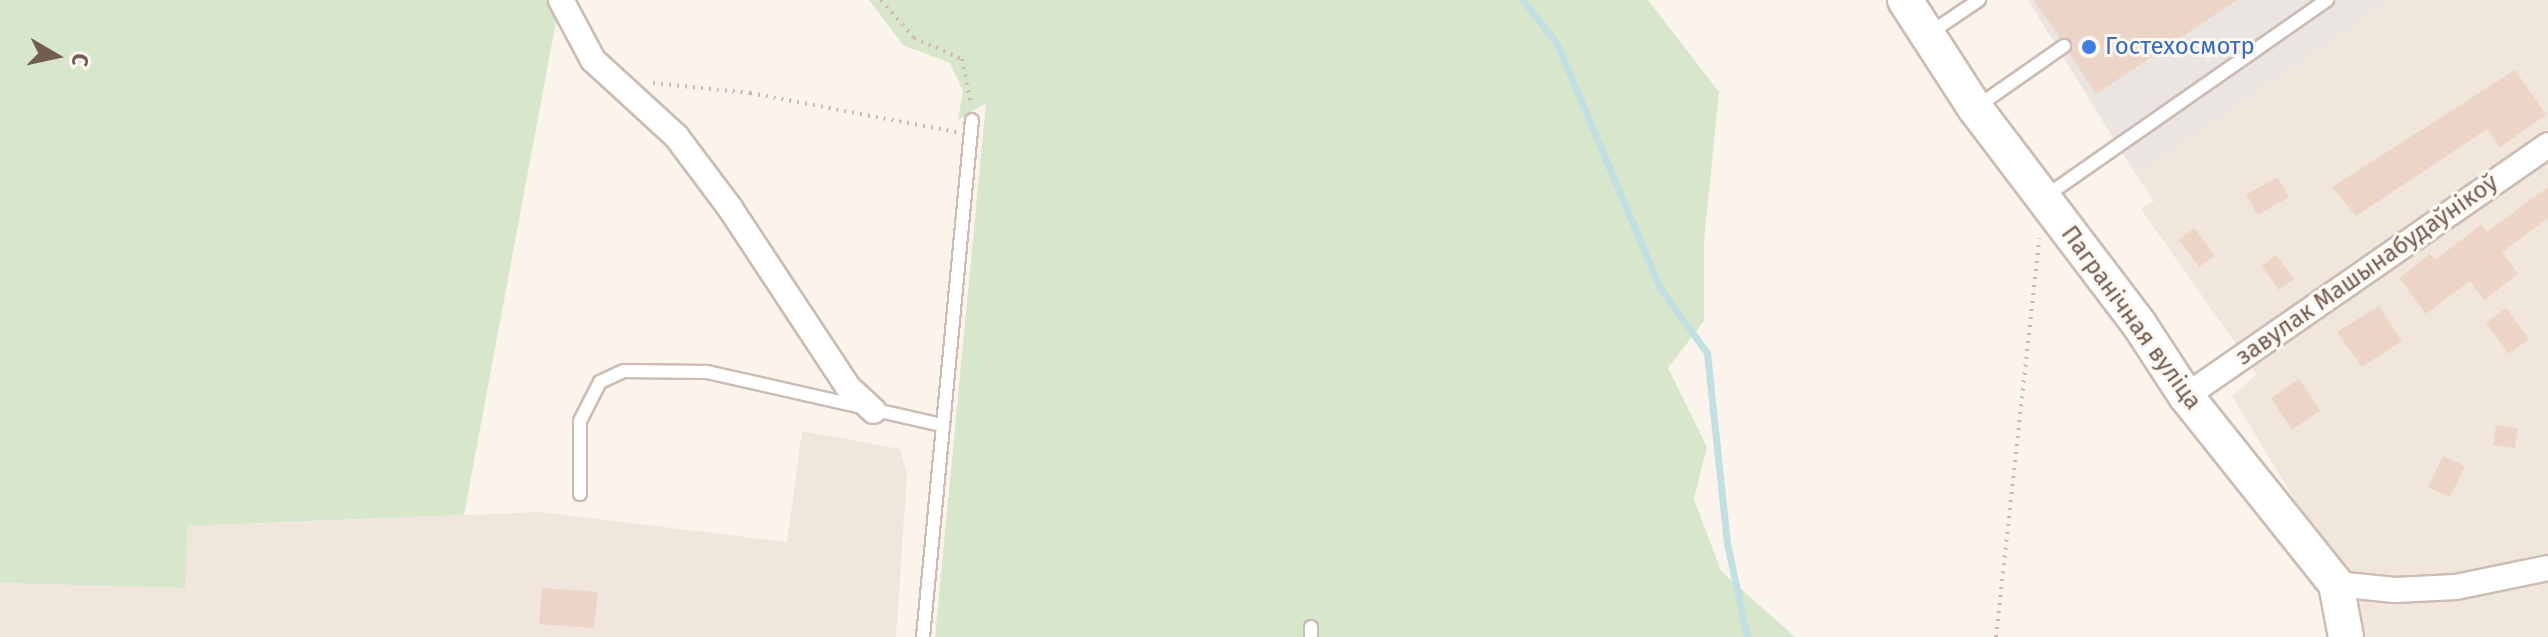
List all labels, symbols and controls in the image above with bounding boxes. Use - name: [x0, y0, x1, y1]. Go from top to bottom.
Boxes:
- north arrow: [16, 16, 96, 96]
- place label: Гостехосмотр: [2105, 33, 2255, 61]
- marker: Гостехосмотр: [2080, 38, 2098, 56]
- text: С: [66, 51, 95, 68]
- street label: завулак Машынабудаўнікоў: [2230, 168, 2504, 372]
- street label: Пагранічная вуліца: [2055, 220, 2207, 416]

